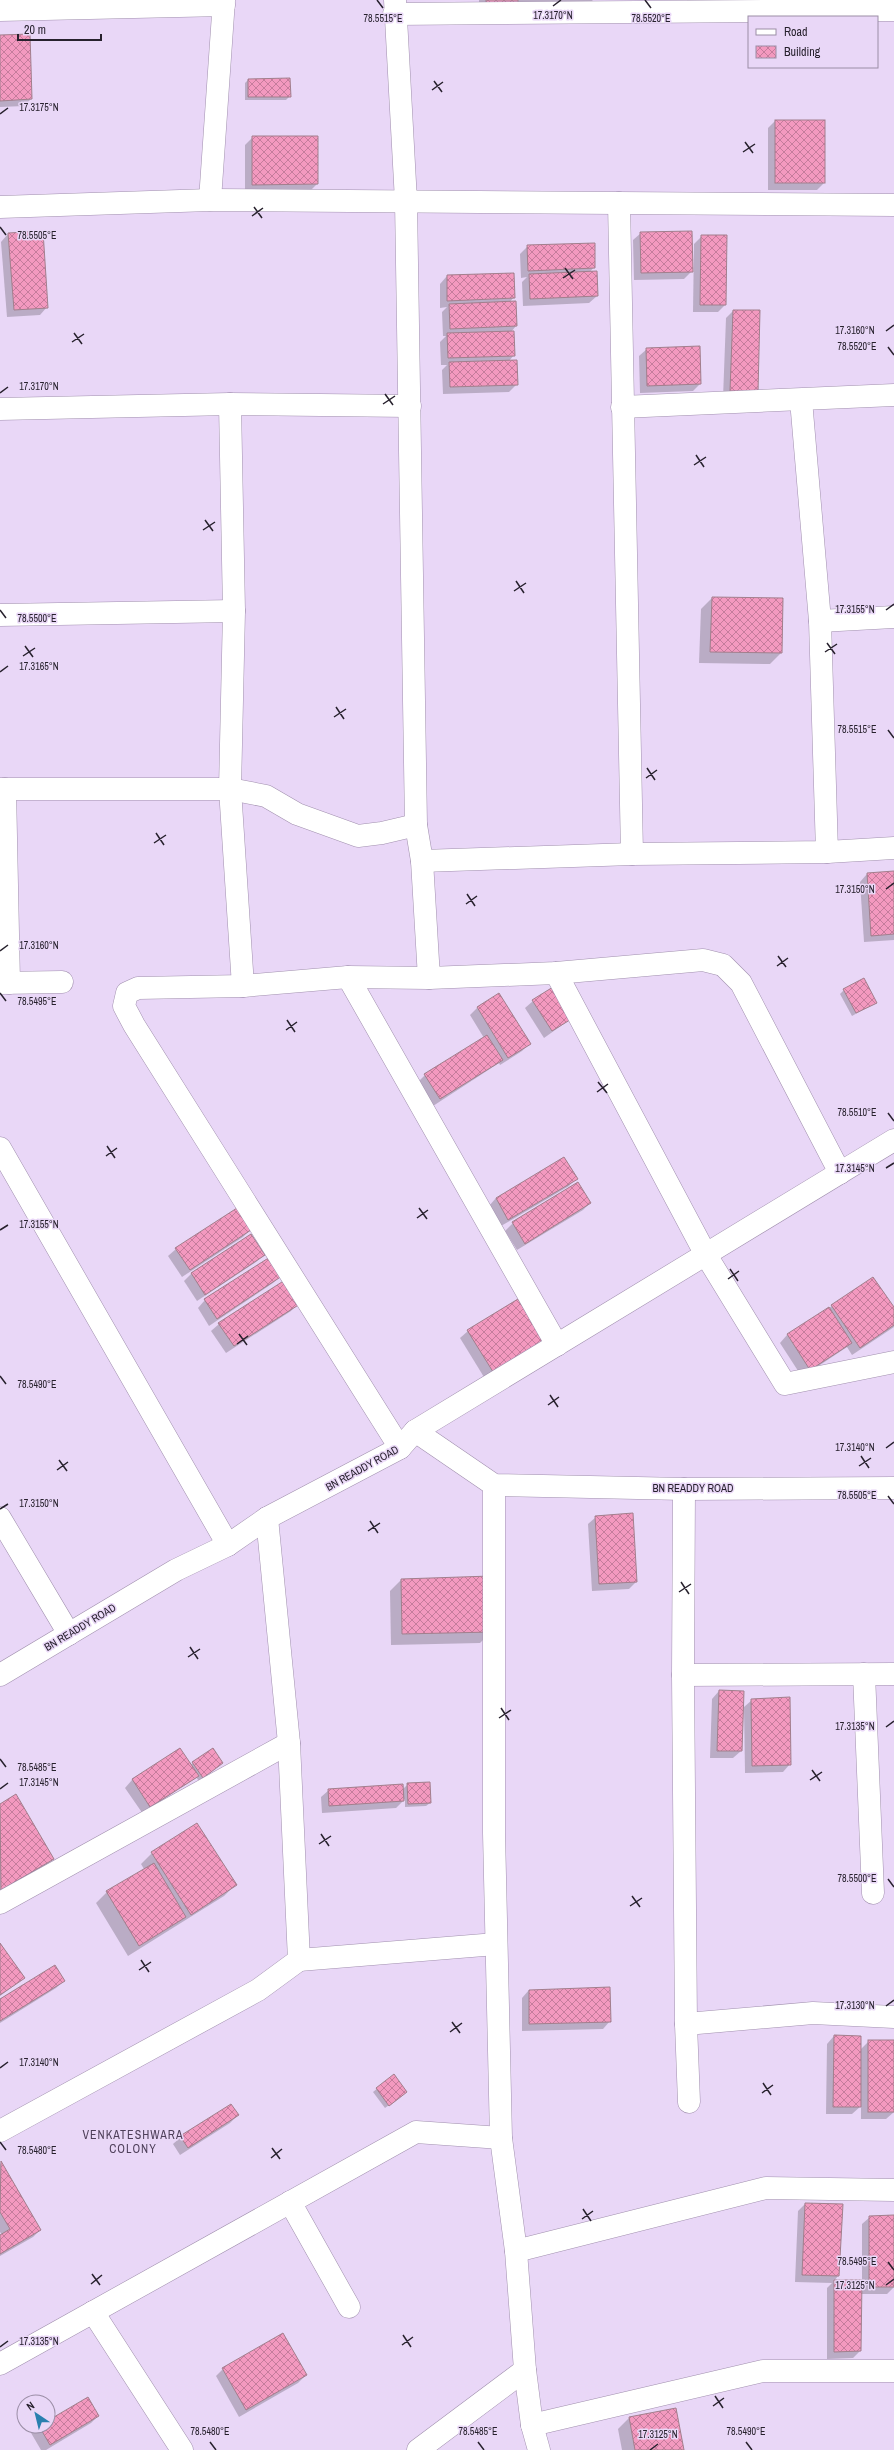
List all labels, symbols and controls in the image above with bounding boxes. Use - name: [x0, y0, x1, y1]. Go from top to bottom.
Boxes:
- text: 17.3170°N: [533, 9, 573, 22]
- text: 78.5515°E: [363, 12, 403, 25]
- text: 78.5520°E: [631, 12, 671, 25]
- scale bar: [18, 16, 101, 42]
- legend: [748, 16, 878, 68]
- text: 20 m: [24, 22, 46, 38]
- text: Road: [784, 24, 808, 40]
- text: Building: [784, 44, 821, 60]
- text: 17.3175°N: [19, 101, 59, 114]
- text: 78.5505°E: [17, 229, 57, 242]
- text: 17.3160°N: [835, 324, 875, 337]
- text: 78.5520°E: [837, 340, 877, 353]
- text: 17.3170°N: [19, 380, 59, 393]
- text: 17.3155°N: [835, 603, 875, 616]
- text: 78.5500°E: [17, 612, 57, 625]
- text: 17.3165°N: [19, 660, 59, 673]
- text: 78.5515°E: [837, 723, 877, 736]
- text: 17.3150°N: [835, 883, 875, 896]
- text: 17.3160°N: [19, 939, 59, 952]
- text: 78.5495°E: [17, 995, 57, 1008]
- text: 78.5510°E: [837, 1106, 877, 1119]
- text: 17.3145°N: [835, 1162, 875, 1175]
- text: 17.3155°N: [19, 1218, 59, 1231]
- text: 78.5490°E: [17, 1378, 57, 1391]
- text: 17.3140°N: [835, 1441, 875, 1454]
- street label: BN READDY ROAD: [323, 1442, 401, 1494]
- street label: BN READDY ROAD: [652, 1481, 734, 1495]
- text: 78.5505°E: [837, 1489, 877, 1502]
- text: 17.3150°N: [19, 1497, 59, 1510]
- street label: BN READDY ROAD: [42, 1600, 118, 1654]
- text: 17.3135°N: [835, 1720, 875, 1733]
- text: 78.5485°E: [17, 1761, 57, 1774]
- text: 17.3145°N: [19, 1776, 59, 1789]
- text: 78.5500°E: [837, 1872, 877, 1885]
- text: 17.3130°N: [835, 1999, 875, 2012]
- text: 17.3140°N: [19, 2056, 59, 2069]
- district label: VENKATESHWARA COLONY: [82, 2127, 184, 2157]
- text: 78.5480°E: [17, 2144, 57, 2157]
- text: 78.5495°E: [837, 2255, 877, 2268]
- text: 17.3125°N: [835, 2279, 875, 2292]
- text: 17.3135°N: [19, 2335, 59, 2348]
- north arrow: [16, 2394, 56, 2434]
- text: N: [24, 2398, 37, 2413]
- text: 78.5480°E: [190, 2425, 230, 2438]
- text: 78.5485°E: [458, 2425, 498, 2438]
- text: 78.5490°E: [726, 2425, 766, 2438]
- text: 17.3125°N: [638, 2428, 678, 2441]

